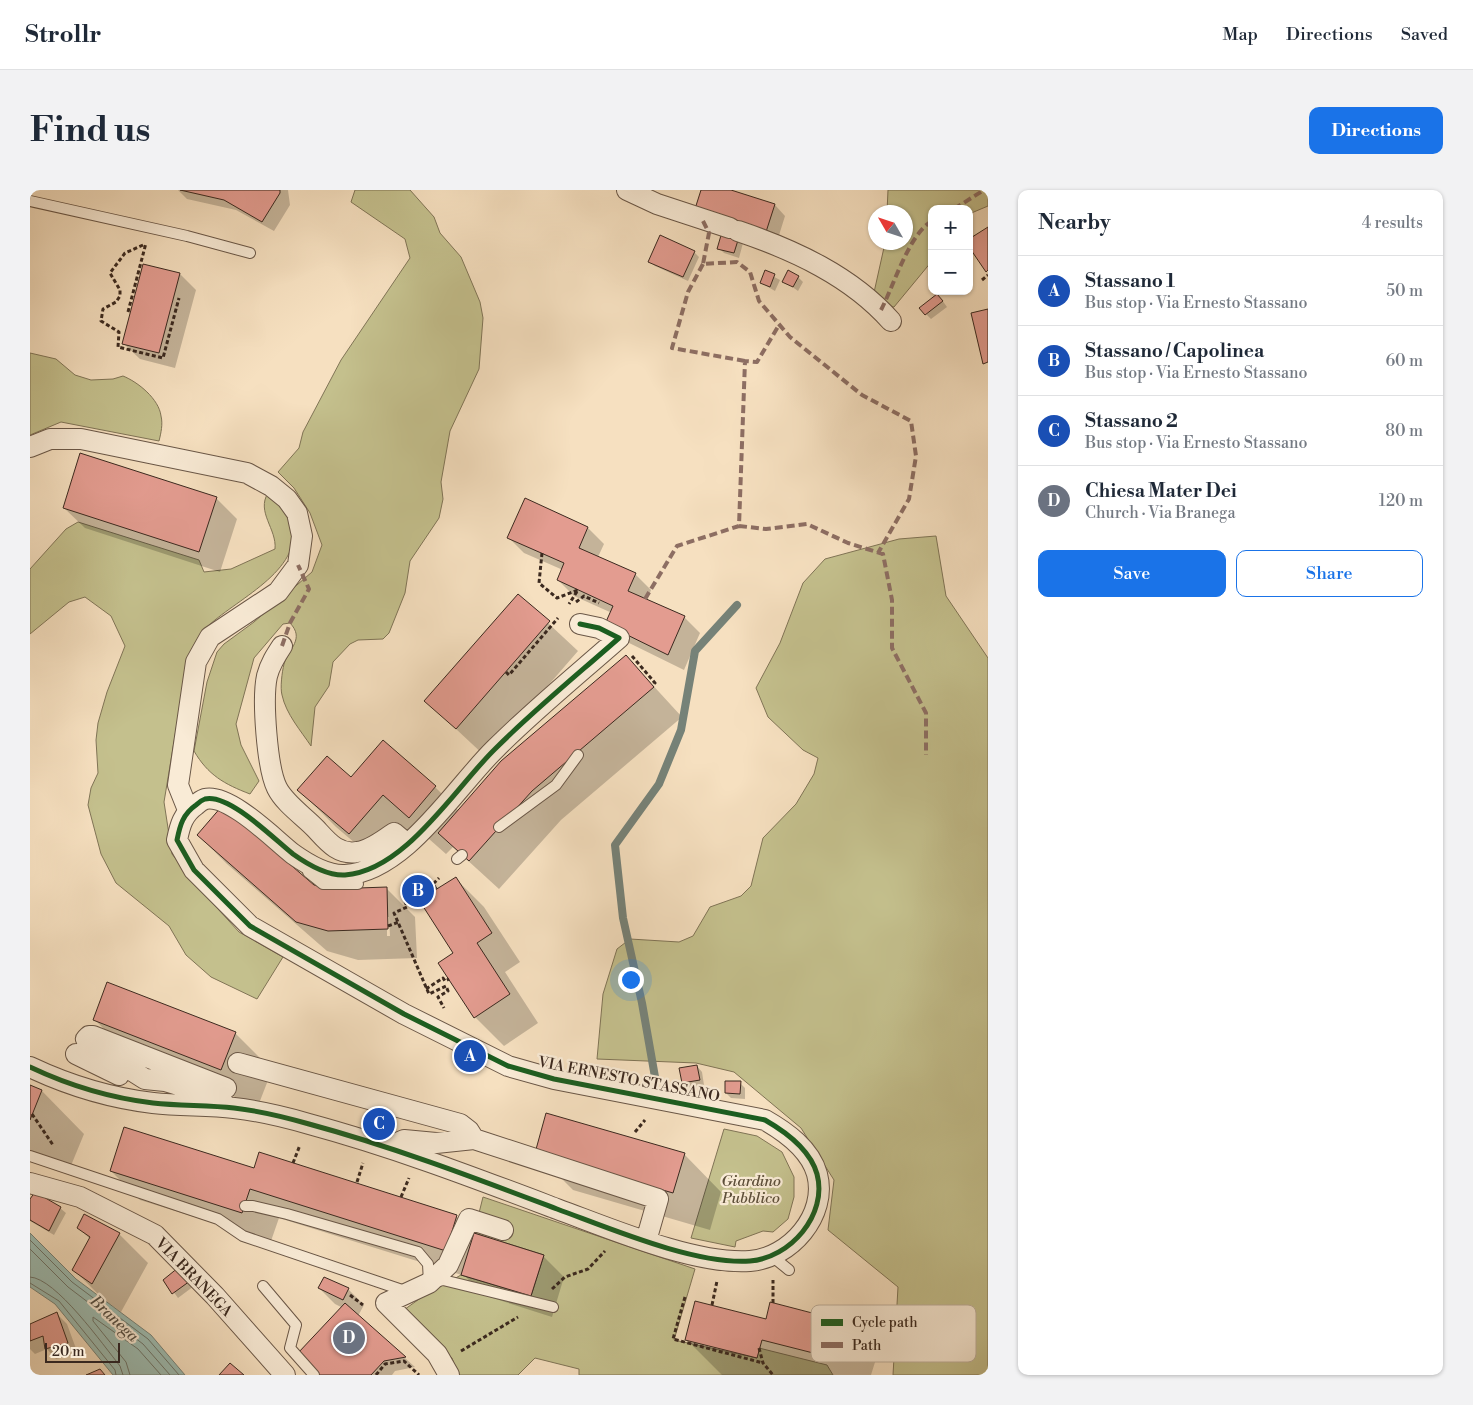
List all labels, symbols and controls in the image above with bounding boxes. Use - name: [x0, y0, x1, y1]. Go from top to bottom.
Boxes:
- text: Strollr: [25, 20, 101, 50]
- text: Map: [1222, 23, 1258, 46]
- text: Directions: [1286, 23, 1373, 46]
- text: Saved: [1401, 23, 1448, 46]
- button: Directions: [1309, 107, 1443, 154]
- text: Find us: [30, 109, 150, 152]
- north arrow: [868, 205, 913, 250]
- map controls: [928, 205, 973, 295]
- button: +: [928, 205, 973, 250]
- text: Nearby: [1038, 210, 1111, 236]
- text: 4 results: [1362, 213, 1423, 233]
- button: −: [928, 250, 973, 295]
- text: Stassano 1: [1085, 269, 1175, 293]
- text: A: [1048, 281, 1060, 301]
- text: 50 m: [1386, 281, 1423, 301]
- text: Bus stop · Via Ernesto Stassano: [1085, 293, 1308, 313]
- text: Stassano / Capolinea: [1085, 339, 1264, 363]
- text: B: [1048, 351, 1060, 371]
- text: 60 m: [1385, 351, 1423, 371]
- text: Bus stop · Via Ernesto Stassano: [1085, 363, 1308, 383]
- text: Stassano 2: [1085, 409, 1178, 433]
- text: C: [1048, 421, 1060, 441]
- text: 80 m: [1385, 421, 1423, 441]
- text: Bus stop · Via Ernesto Stassano: [1085, 433, 1308, 453]
- text: Chiesa Mater Dei: [1085, 479, 1237, 503]
- text: D: [1048, 491, 1060, 511]
- text: 120 m: [1379, 491, 1423, 511]
- text: Church · Via Branega: [1085, 503, 1236, 523]
- button: Save: [1038, 550, 1226, 597]
- button: Share: [1236, 550, 1423, 597]
- pin: B: [402, 872, 434, 910]
- your location: [618, 967, 644, 993]
- pin: A: [454, 1037, 486, 1075]
- street label: VIA ERNESTO STASSANO: [535, 1052, 722, 1107]
- pin: C: [363, 1105, 395, 1143]
- park label: Giardino Pubblico: [721, 1172, 781, 1208]
- street label: VIA BRANEGA: [150, 1233, 237, 1322]
- water label: Branega: [85, 1291, 143, 1346]
- legend: [811, 1305, 976, 1362]
- text: Cycle path: [852, 1314, 918, 1332]
- pin: D: [333, 1319, 365, 1357]
- text: Path: [852, 1337, 882, 1355]
- scale bar: [45, 1340, 120, 1363]
- text: 20 m: [52, 1343, 84, 1361]

